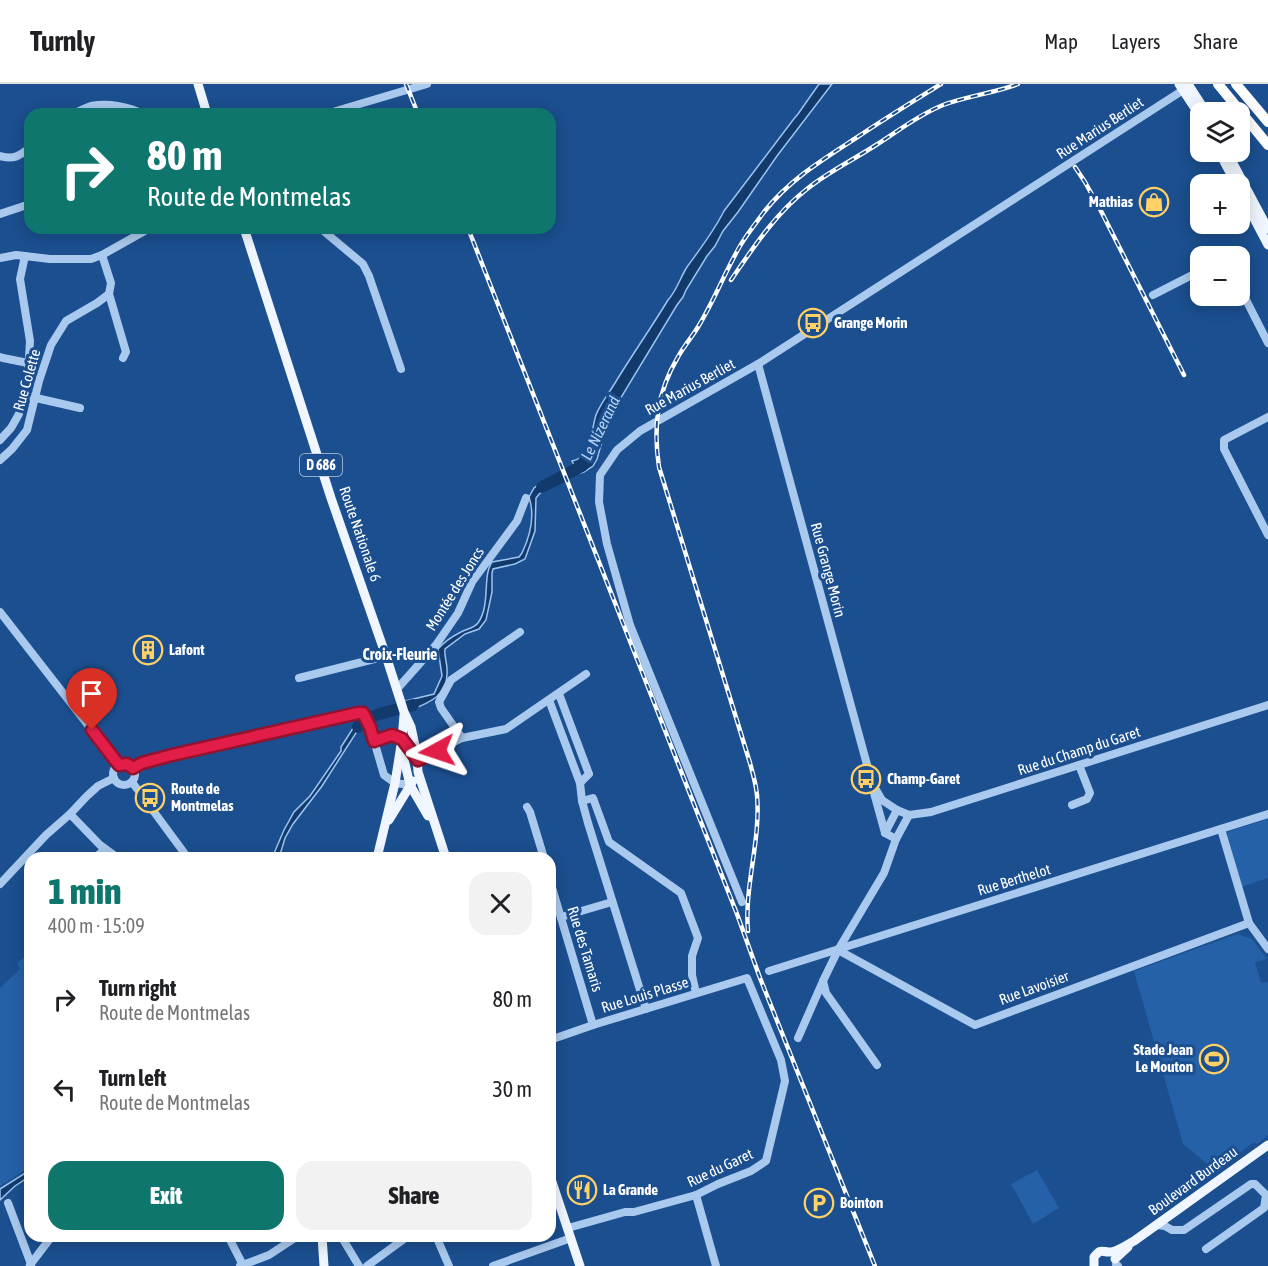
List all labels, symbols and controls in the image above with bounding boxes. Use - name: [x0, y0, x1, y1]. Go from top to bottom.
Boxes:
- text: Turnly: [30, 25, 95, 57]
- text: Map: [1044, 29, 1078, 53]
- text: Layers: [1111, 29, 1161, 53]
- text: Share: [1194, 29, 1238, 53]
- street label: Rue Marius Berliet: [1053, 93, 1146, 162]
- map controls: [1190, 102, 1250, 306]
- button: layers: [1190, 102, 1250, 162]
- text: 80 m: [147, 131, 222, 179]
- icon: right: [48, 132, 126, 210]
- button: +: [1190, 174, 1250, 234]
- text: Route de Montmelas: [147, 181, 351, 212]
- shop icon: Mathias: [1138, 186, 1170, 218]
- place label: Mathias: [1089, 193, 1134, 210]
- button: −: [1190, 246, 1250, 306]
- bus stop icon: Grange Morin: [797, 307, 829, 339]
- place label: Grange Morin: [834, 314, 908, 331]
- street label: Rue Colette: [10, 347, 43, 413]
- street label: Rue Marius Berliet: [642, 355, 738, 418]
- water label: Le Nizerand: [577, 393, 623, 463]
- road number: D 686: [300, 454, 342, 476]
- street label: Route Nationale 6: [336, 484, 385, 584]
- street label: Rue Grange Morin: [808, 521, 849, 619]
- street label: Montée des Joncs: [422, 544, 487, 634]
- building icon: Lafont: [132, 634, 164, 666]
- place label: Lafont: [169, 641, 205, 658]
- district label: Croix-Fleurie: [363, 645, 437, 663]
- pin: [66, 668, 117, 730]
- icon: arrive: [75, 677, 108, 710]
- position arrow: [405, 719, 469, 783]
- street label: Rue du Champ du Garet: [1015, 723, 1142, 778]
- bus stop icon: Champ-Garet: [850, 763, 882, 795]
- place label: Champ-Garet: [887, 770, 961, 787]
- place label: Route de Montmelas: [171, 780, 234, 814]
- bus stop icon: Route de Montmelas: [134, 782, 166, 814]
- street label: Rue Berthelot: [975, 860, 1052, 899]
- text: 1 min: [48, 870, 122, 912]
- button: close: [469, 872, 532, 935]
- street label: Rue des Tamaris: [564, 904, 607, 994]
- text: 400 m · 15:09: [48, 914, 145, 937]
- street label: Rue Lavoisier: [997, 967, 1072, 1008]
- street label: Rue Louis Plasse: [599, 973, 691, 1016]
- text: Turn right: [99, 975, 176, 1001]
- icon: right: [48, 983, 81, 1016]
- text: 80 m: [492, 986, 532, 1012]
- text: Route de Montmelas: [99, 1001, 250, 1024]
- place label: Stade Jean Le Mouton: [1134, 1041, 1193, 1075]
- sports icon: Stade Jean Le Mouton: [1198, 1043, 1230, 1075]
- text: Turn left: [99, 1065, 166, 1091]
- icon: left: [48, 1073, 81, 1106]
- text: 30 m: [492, 1076, 532, 1102]
- text: Route de Montmelas: [99, 1091, 250, 1114]
- street label: Boulevard Burdeau: [1145, 1143, 1240, 1218]
- street label: Rue du Garet: [684, 1145, 755, 1190]
- button: Exit: [48, 1161, 284, 1230]
- button: Share: [296, 1161, 532, 1230]
- restaurant icon: La Grande: [566, 1174, 598, 1206]
- place label: La Grande: [603, 1181, 658, 1198]
- parking icon: Bointon: [803, 1187, 835, 1219]
- place label: Bointon: [840, 1194, 883, 1211]

